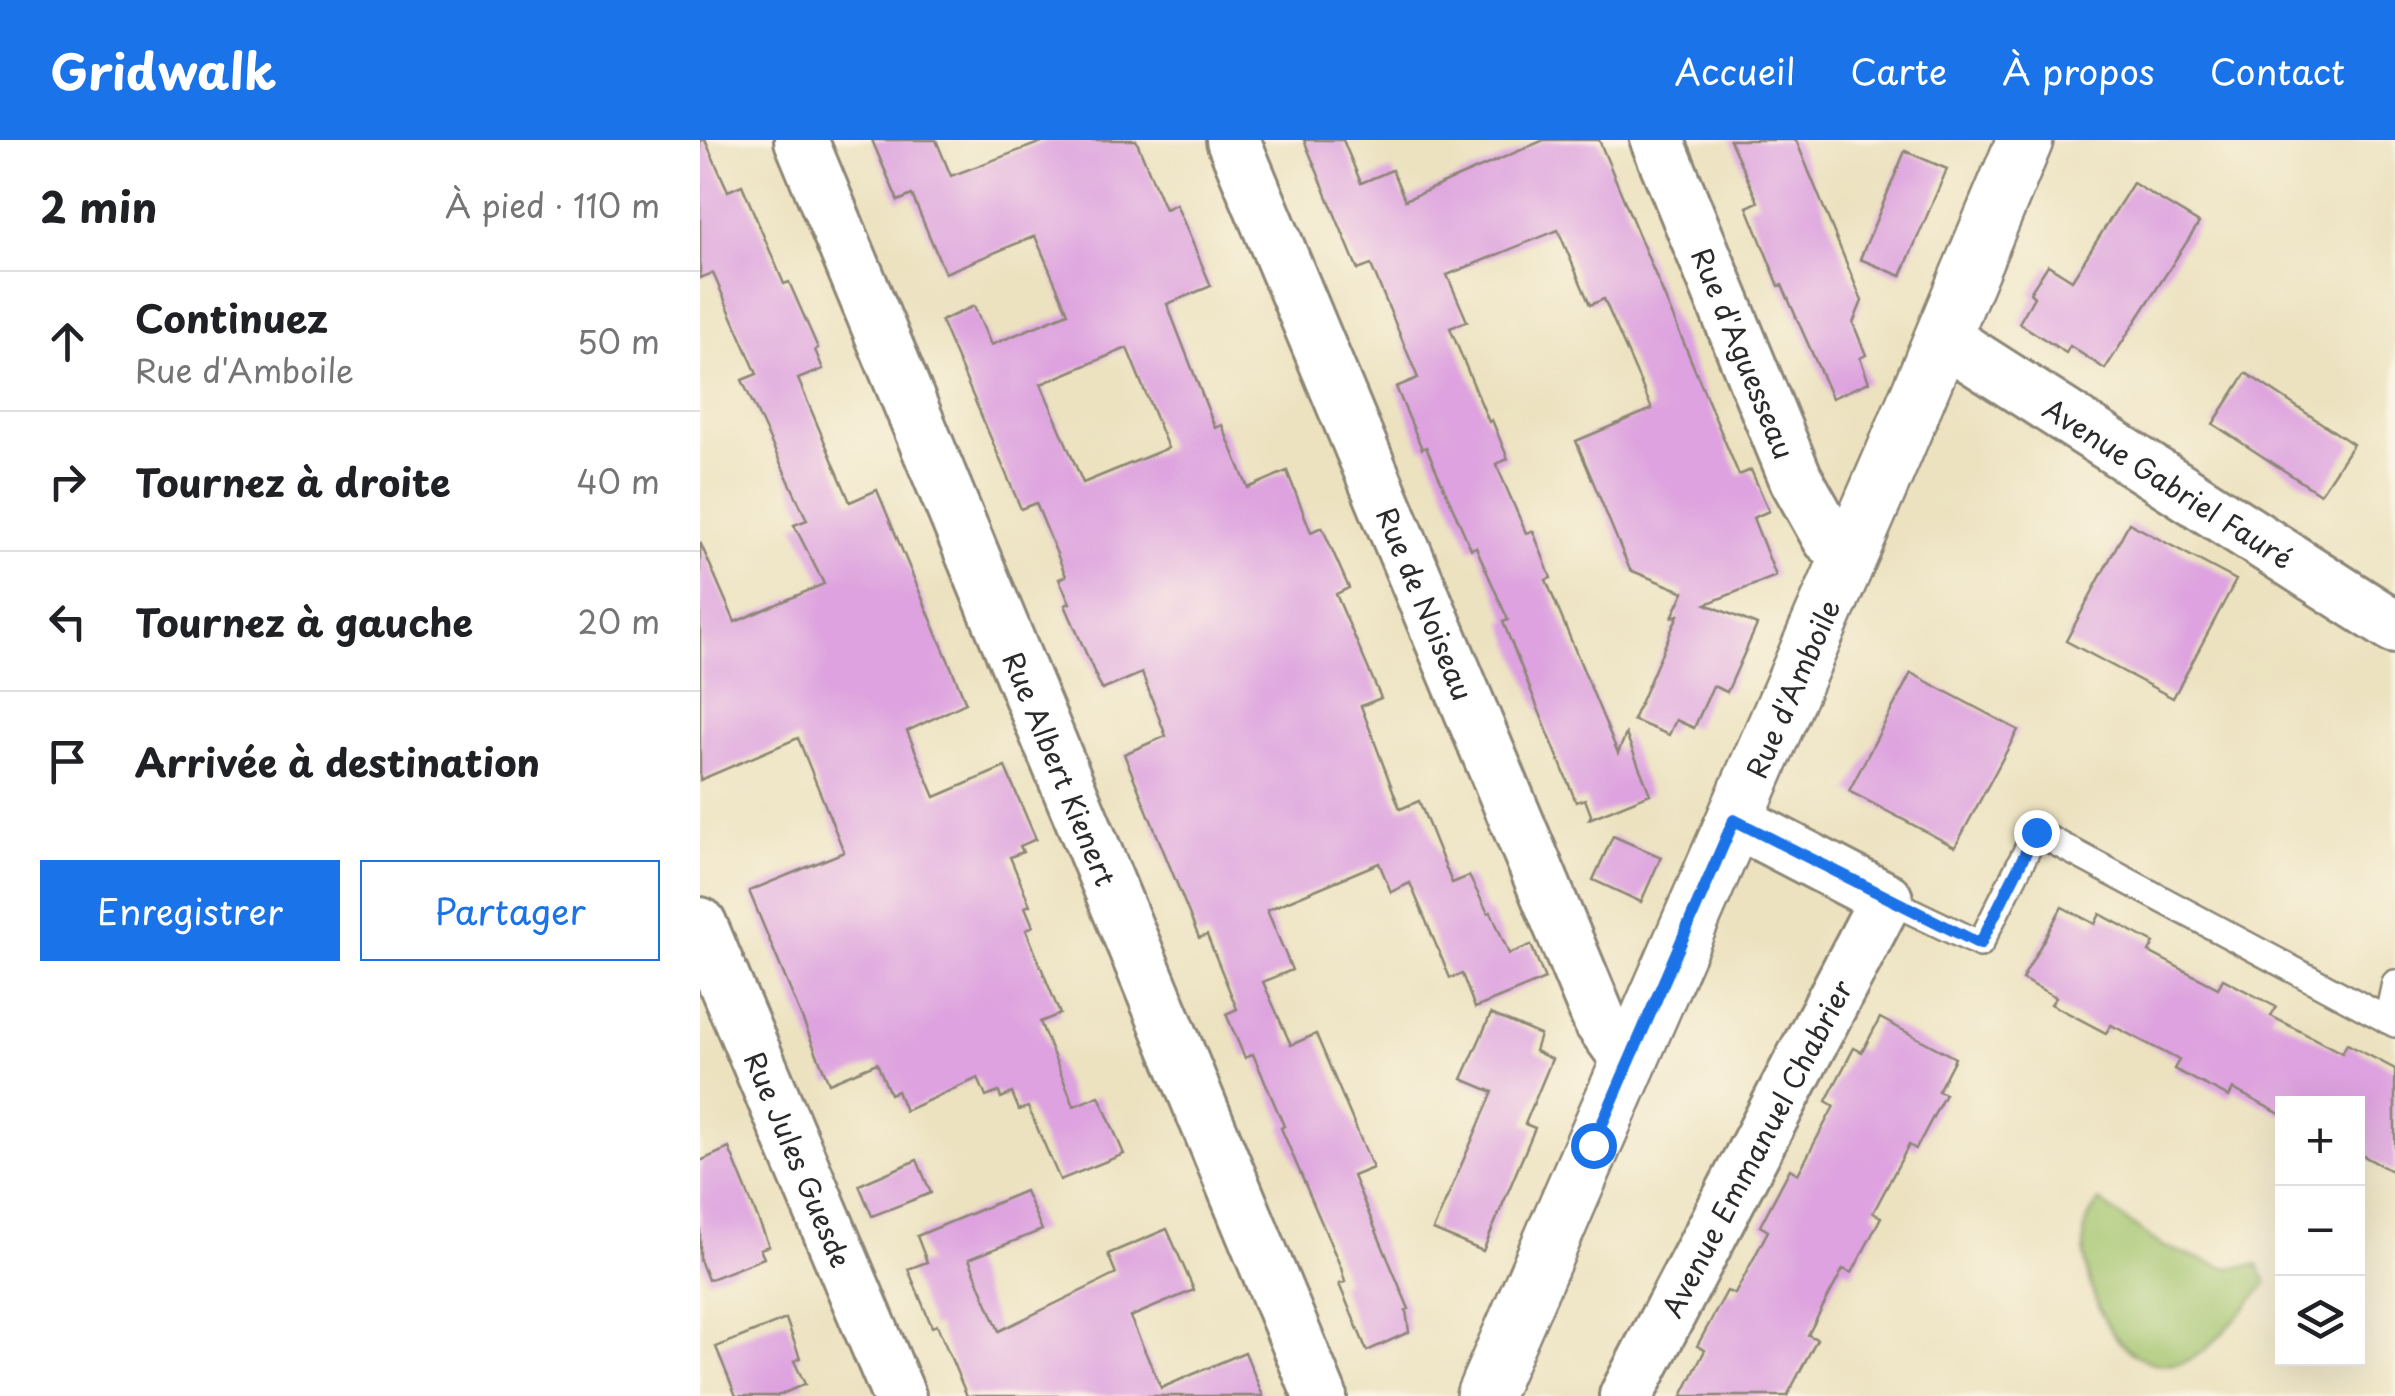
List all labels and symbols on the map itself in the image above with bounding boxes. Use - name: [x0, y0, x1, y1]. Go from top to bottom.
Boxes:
- street label: Rue d'Aguesseau: [1682, 241, 1807, 465]
- street label: Avenue Gabriel Fauré: [2035, 386, 2302, 578]
- street label: Rue de Noiseau: [1367, 500, 1485, 707]
- street label: Rue d'Amboile: [1734, 592, 1850, 784]
- street label: Rue Albert Kienert: [993, 645, 1128, 892]
- route end: [2014, 810, 2060, 856]
- street label: Avenue Emmanuel Chabrier: [1650, 971, 1862, 1324]
- street label: Rue Jules Guesde: [734, 1044, 864, 1274]
- route start: [1571, 1123, 1617, 1169]

